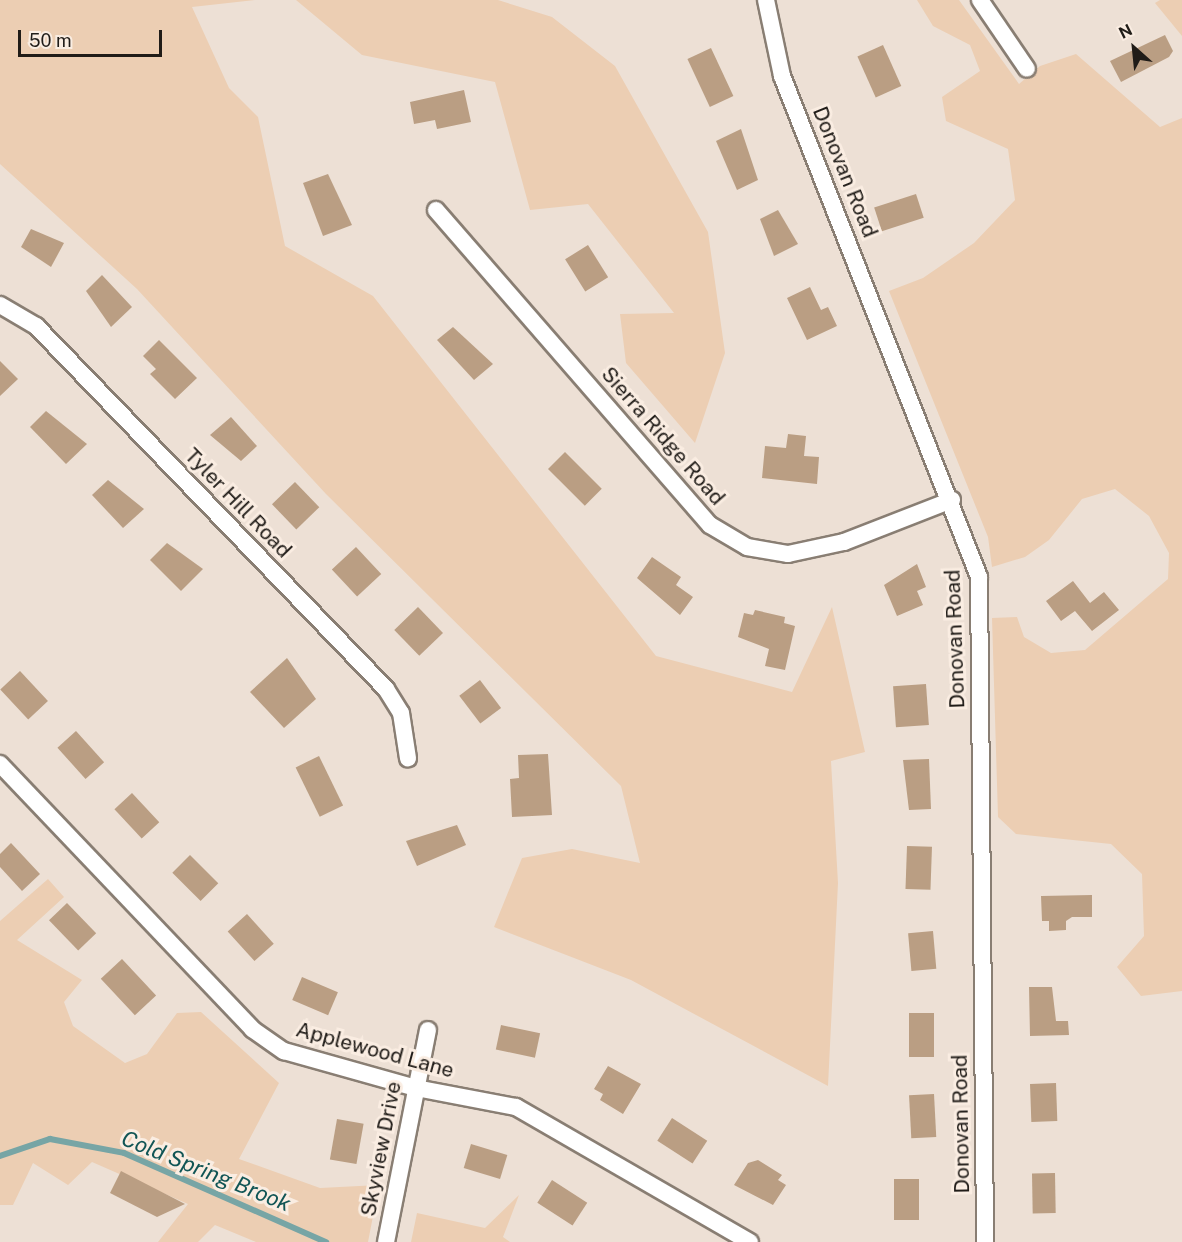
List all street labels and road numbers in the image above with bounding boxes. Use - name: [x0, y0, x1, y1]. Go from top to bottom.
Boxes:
- street label: Donovan Road: [807, 103, 883, 241]
- street label: Sierra Ridge Road: [596, 362, 730, 510]
- street label: Tyler Hill Road: [179, 443, 297, 563]
- street label: Donovan Road: [940, 569, 970, 709]
- street label: Applewood Lane: [293, 1017, 457, 1083]
- street label: Donovan Road: [947, 1054, 975, 1194]
- street label: Skyview Drive: [356, 1079, 406, 1219]

